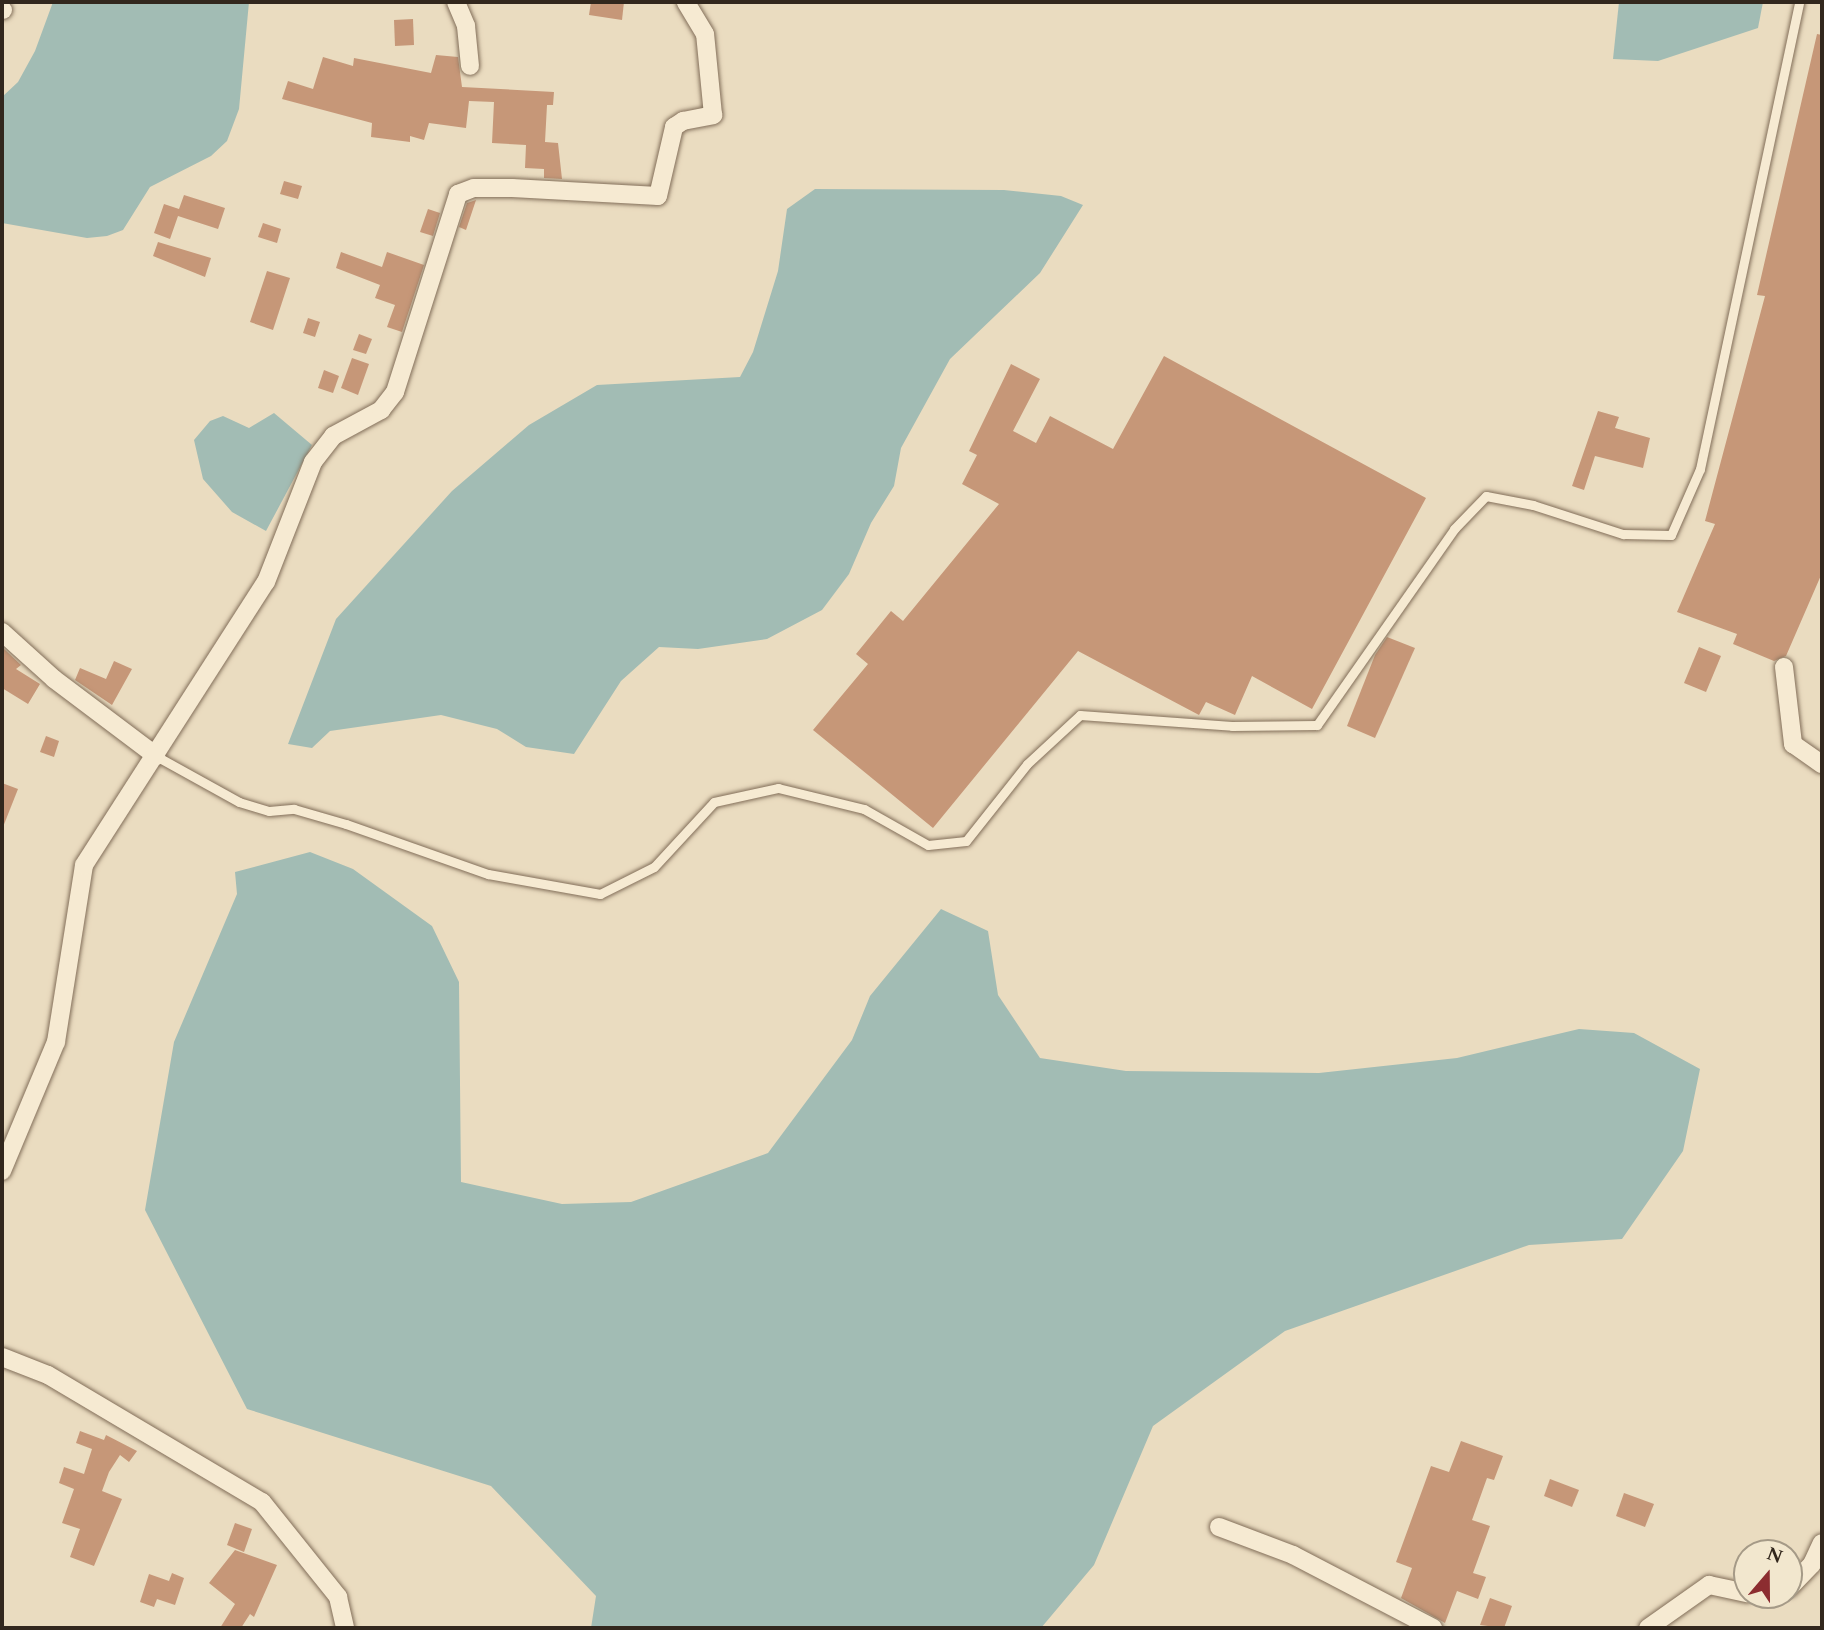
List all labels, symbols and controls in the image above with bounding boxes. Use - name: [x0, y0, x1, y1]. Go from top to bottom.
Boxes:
- north arrow: [1733, 1539, 1803, 1609]
- text: N: [1762, 1539, 1787, 1572]

